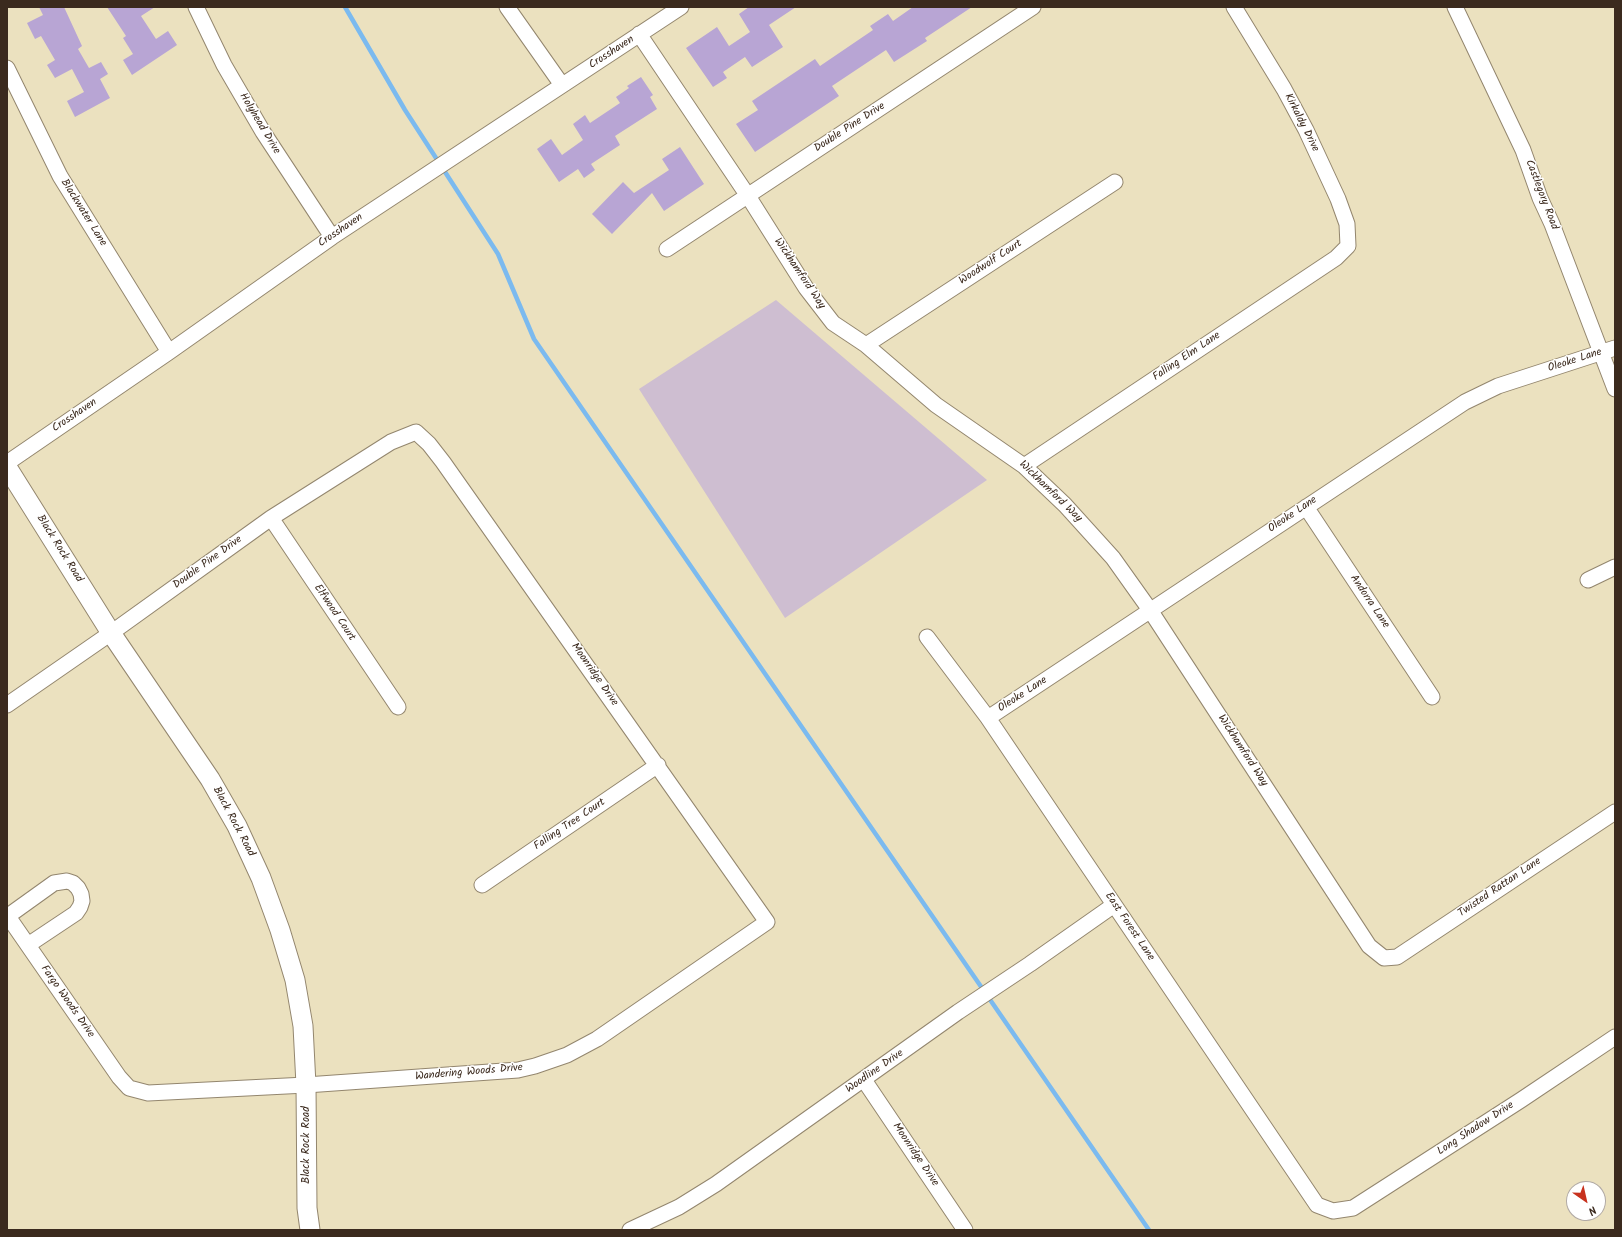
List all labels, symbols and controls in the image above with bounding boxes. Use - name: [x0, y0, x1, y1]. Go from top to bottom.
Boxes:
- street label: Crosshaven: [587, 34, 637, 72]
- street label: Holyhead Drive: [236, 91, 282, 157]
- street label: Kirkaldy Drive: [1281, 92, 1321, 154]
- street label: Double Pine Drive: [812, 100, 888, 156]
- street label: Castlegory Road: [1522, 158, 1560, 232]
- street label: Blackwater Lane: [57, 177, 109, 249]
- street label: Crosshaven: [316, 211, 366, 251]
- street label: Wickhamford Way: [770, 236, 828, 312]
- street label: Woodwolf Court: [957, 238, 1025, 288]
- street label: Falling Elm Lane: [1151, 330, 1223, 384]
- street label: Oleoke Lane: [1546, 346, 1604, 376]
- street label: Crosshaven: [50, 396, 100, 436]
- street label: Wickhamford Way: [1016, 459, 1084, 525]
- street label: Oleoke Lane: [1266, 494, 1320, 536]
- street label: Black Rock Road: [33, 513, 85, 585]
- street label: Double Pine Drive: [171, 534, 245, 592]
- street label: Andorra Lane: [1346, 573, 1392, 631]
- street label: Elfwood Court: [310, 582, 358, 644]
- street label: Moonridge Drive: [567, 641, 621, 709]
- street label: Oleoke Lane: [996, 674, 1050, 716]
- street label: Wickhamford Way: [1214, 713, 1270, 789]
- street label: Black Rock Road: [209, 785, 257, 859]
- street label: Falling Tree Court: [532, 796, 608, 854]
- street label: Twisted Rattan Lane: [1456, 855, 1544, 921]
- street label: East Forest Lane: [1101, 890, 1157, 964]
- street label: Fargo Woods Drive: [37, 963, 97, 1041]
- street label: Woodline Drive: [844, 1047, 906, 1097]
- street label: Wandering Woods Drive: [415, 1062, 523, 1084]
- street label: Long Shadow Drive: [1435, 1099, 1517, 1159]
- street label: Black Rock Road: [300, 1106, 314, 1184]
- street label: Moonridge Drive: [889, 1121, 941, 1189]
- north arrow: [1566, 1181, 1606, 1221]
- text: N: [1584, 1201, 1600, 1220]

